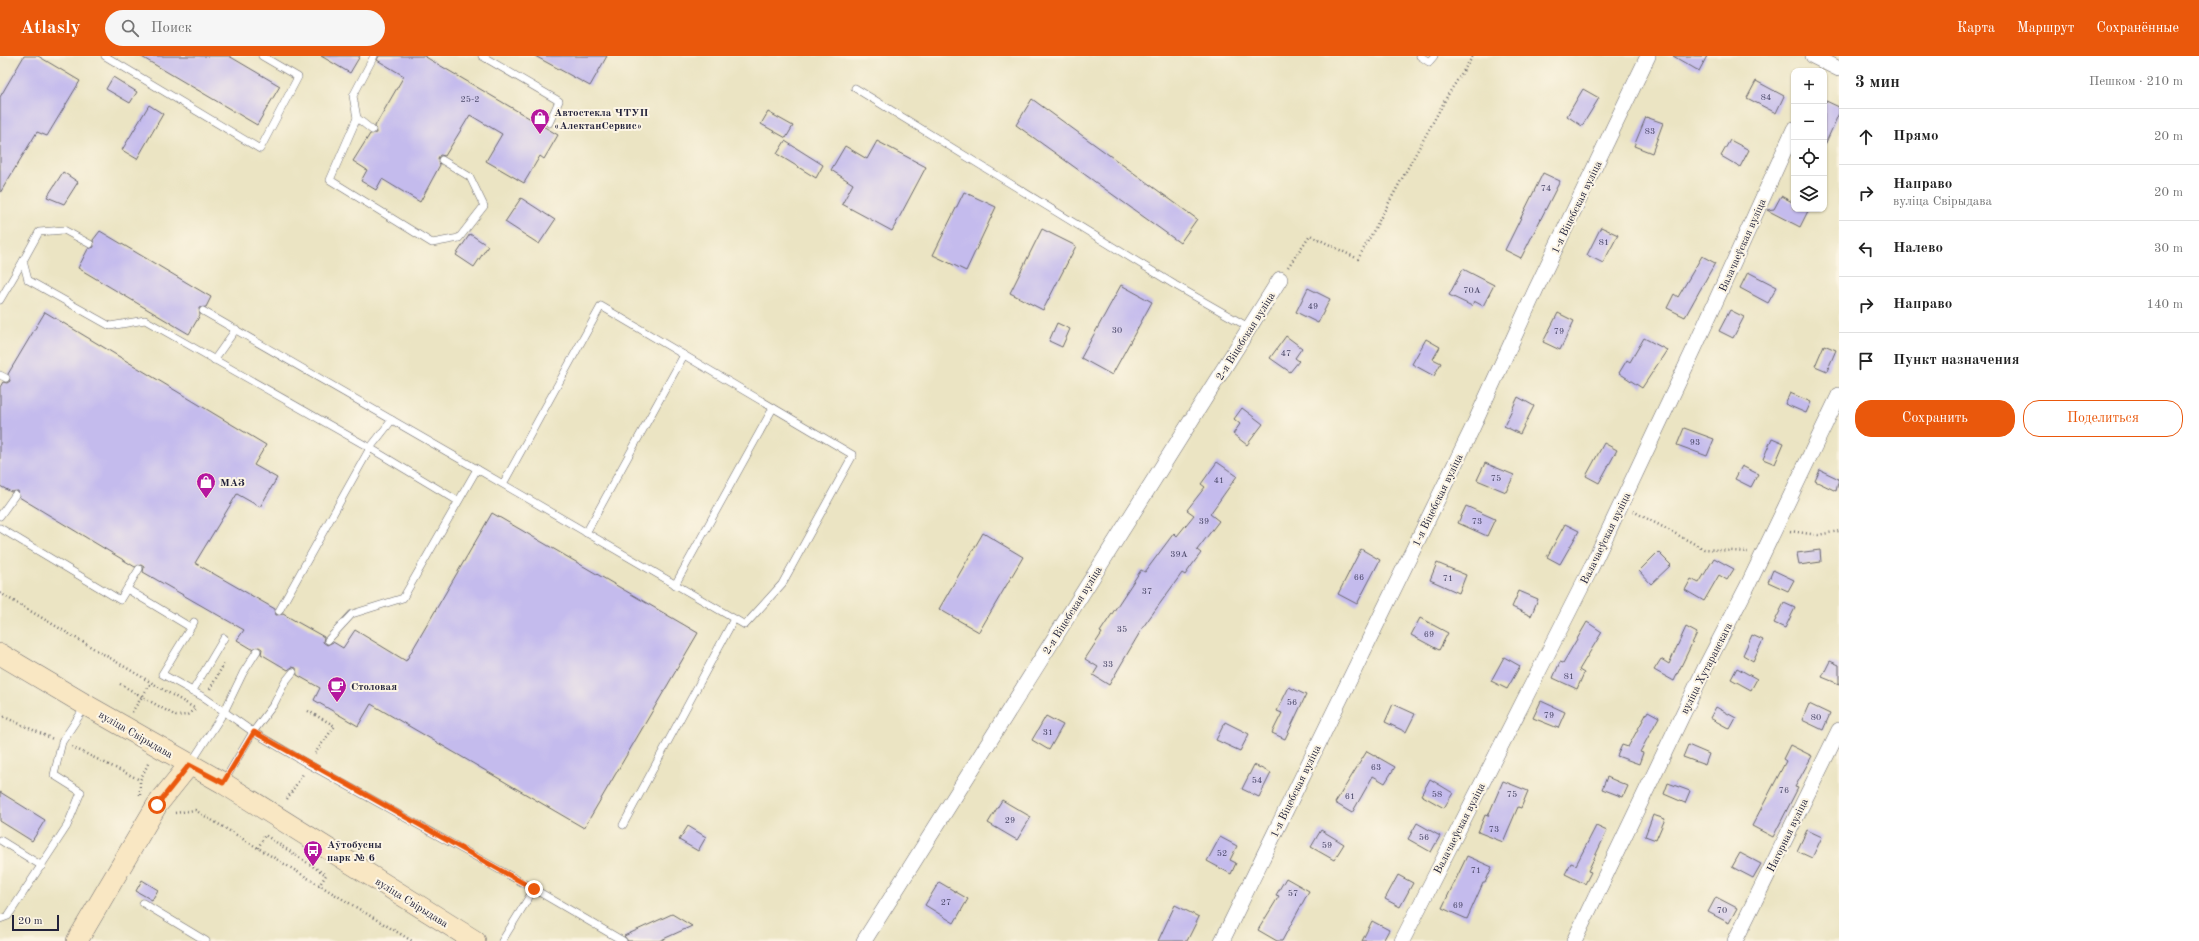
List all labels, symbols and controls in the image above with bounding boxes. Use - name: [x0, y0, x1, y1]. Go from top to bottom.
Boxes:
- search box: [105, 10, 385, 46]
- icon: search: [119, 17, 141, 39]
- text: Atlasly: [20, 19, 81, 38]
- text: Поиск: [151, 21, 192, 36]
- text: Карта: [1957, 21, 1995, 35]
- text: Маршрут: [2017, 21, 2074, 35]
- text: Сохранённые: [2096, 21, 2179, 35]
- map controls: [1791, 68, 1827, 212]
- button: +: [1791, 68, 1827, 104]
- text: 3 мин: [1855, 74, 1900, 91]
- text: Пешком · 210 m: [2089, 75, 2183, 88]
- house number: 84: [1761, 93, 1771, 102]
- house number: 25-2: [461, 95, 480, 104]
- button: −: [1791, 104, 1827, 140]
- shop icon: Автостекла ЧТУП «АлектанСервис»: [529, 107, 551, 135]
- place label: Автостекла ЧТУП «АлектанСервис»: [554, 108, 649, 132]
- icon: ahead: [1855, 126, 1877, 148]
- house number: 83: [1645, 127, 1655, 136]
- text: Прямо: [1893, 129, 1939, 144]
- text: 20 m: [2154, 130, 2183, 143]
- button: locate: [1791, 140, 1827, 176]
- street label: 1-я Віцебская вуліца: [1550, 159, 1605, 256]
- button: layers: [1791, 176, 1827, 212]
- text: Направо: [1893, 177, 1952, 192]
- icon: right: [1855, 182, 1877, 204]
- house number: 74: [1541, 184, 1551, 193]
- text: 20 m: [2154, 186, 2183, 199]
- text: вуліца Свірыдава: [1893, 195, 1992, 208]
- street label: Валачаеўская вуліца: [1718, 197, 1769, 294]
- house number: 81: [1599, 238, 1609, 247]
- icon: left: [1855, 238, 1877, 260]
- text: Налево: [1893, 241, 1943, 256]
- text: 30 m: [2154, 242, 2183, 255]
- house number: 70А: [1463, 286, 1481, 295]
- street label: 2-я Віцебская вуліца: [1215, 290, 1278, 383]
- icon: right: [1855, 294, 1877, 316]
- text: Направо: [1893, 297, 1952, 312]
- text: 140 m: [2146, 298, 2183, 311]
- house number: 49: [1308, 302, 1318, 311]
- house number: 30: [1112, 326, 1122, 335]
- house number: 79: [1554, 327, 1564, 336]
- house number: 47: [1281, 349, 1291, 358]
- icon: arrive: [1855, 350, 1877, 372]
- text: Пункт назначения: [1893, 353, 2020, 368]
- button: Сохранить: [1855, 400, 2015, 437]
- button: Поделиться: [2023, 400, 2183, 437]
- house number: 93: [1690, 438, 1700, 447]
- street label: 1-я Віцебская вуліца: [1411, 452, 1466, 549]
- shop icon: МАЗ: [195, 471, 217, 499]
- house number: 75: [1491, 474, 1501, 483]
- house number: 41: [1214, 476, 1224, 485]
- place label: МАЗ: [220, 478, 245, 489]
- street label: Валачаеўская вуліца: [1579, 491, 1634, 586]
- house number: 39: [1199, 517, 1209, 526]
- house number: 73: [1472, 517, 1482, 526]
- house number: 39А: [1170, 550, 1188, 559]
- street label: 2-я Віцебская вуліца: [1042, 564, 1105, 657]
- house number: 66: [1354, 573, 1364, 582]
- house number: 71: [1443, 574, 1453, 583]
- house number: 37: [1142, 587, 1152, 596]
- street label: вуліца Хутаранскага: [1679, 621, 1735, 716]
- house number: 35: [1117, 625, 1127, 634]
- house number: 69: [1424, 630, 1434, 639]
- house number: 33: [1103, 660, 1113, 669]
- house number: 81: [1564, 672, 1574, 681]
- cafe icon: Столовая: [326, 675, 348, 703]
- place label: Столовая: [351, 682, 397, 693]
- house number: 56: [1287, 698, 1297, 707]
- street label: вуліца Свірыдава: [96, 710, 175, 761]
- house number: 79: [1544, 711, 1554, 720]
- house number: 80: [1811, 713, 1821, 722]
- house number: 31: [1043, 728, 1053, 737]
- street label: 1-я Віцебская вуліца: [1269, 743, 1324, 840]
- house number: 63: [1371, 763, 1381, 772]
- house number: 54: [1252, 776, 1262, 785]
- street label: Валачаеўская вуліца: [1433, 781, 1488, 876]
- house number: 76: [1779, 786, 1789, 795]
- house number: 58: [1432, 790, 1442, 799]
- house number: 75: [1507, 790, 1517, 799]
- house number: 61: [1345, 792, 1355, 801]
- route start: [148, 796, 166, 814]
- street label: Нагорная вуліца: [1766, 797, 1811, 874]
- house number: 29: [1005, 816, 1015, 825]
- house number: 73: [1489, 825, 1499, 834]
- house number: 56: [1419, 833, 1429, 842]
- bus stop icon: Аўтобусны парк № 6: [302, 839, 324, 867]
- place label: Аўтобусны парк № 6: [327, 840, 382, 864]
- house number: 59: [1322, 841, 1332, 850]
- house number: 52: [1217, 849, 1227, 858]
- house number: 71: [1471, 866, 1481, 875]
- street label: вуліца Свірыдава: [373, 876, 450, 930]
- route end: [525, 880, 543, 898]
- house number: 57: [1288, 889, 1298, 898]
- house number: 27: [941, 898, 951, 907]
- house number: 69: [1453, 901, 1463, 910]
- house number: 70: [1717, 906, 1727, 915]
- scale bar: [12, 913, 59, 932]
- text: 20 m: [18, 916, 43, 927]

